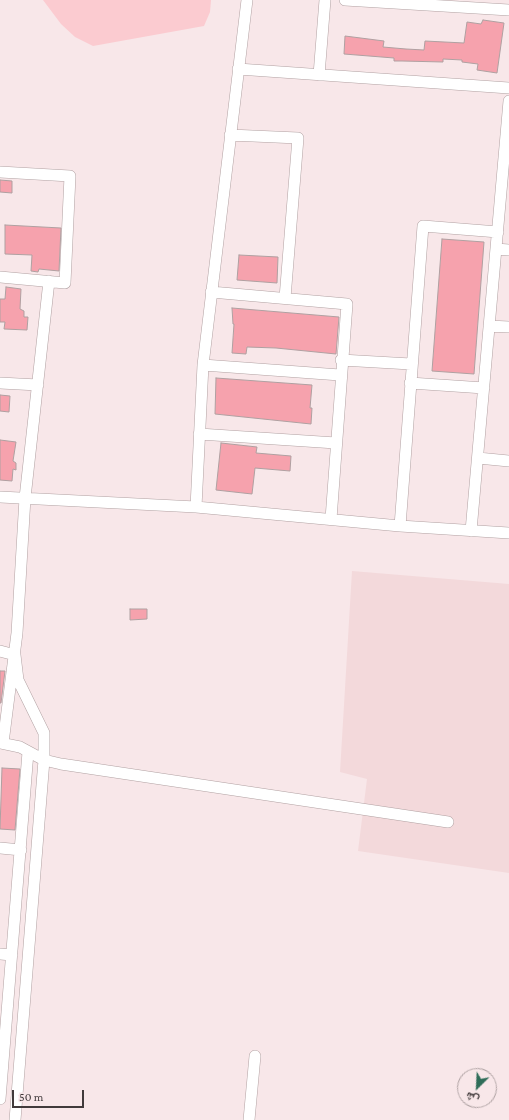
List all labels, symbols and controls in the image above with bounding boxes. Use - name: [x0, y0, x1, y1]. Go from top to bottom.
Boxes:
- north arrow: [457, 1068, 497, 1108]
- scale bar: [14, 1082, 86, 1108]
- text: 50 m: [19, 1090, 43, 1104]
- text: ش: [464, 1090, 481, 1106]

